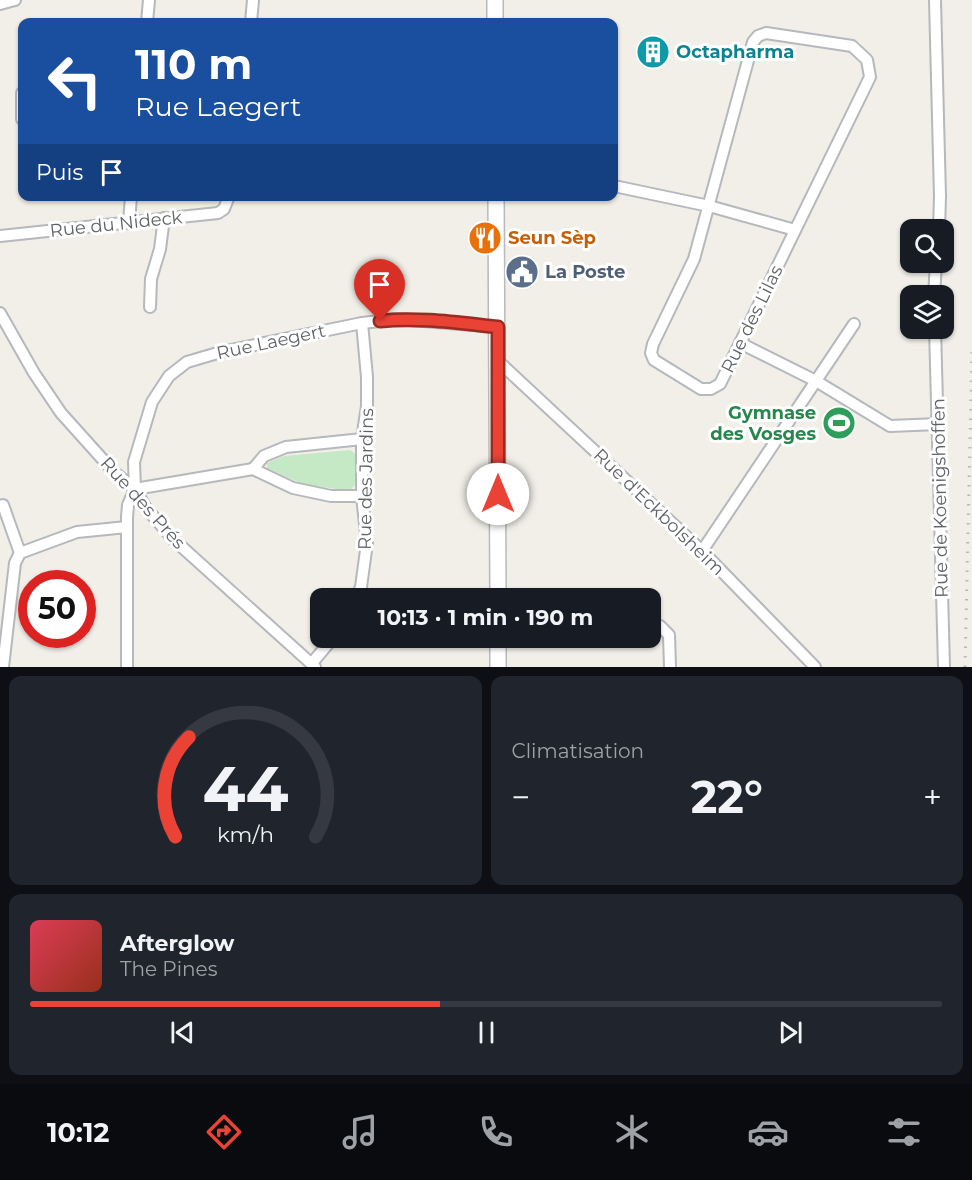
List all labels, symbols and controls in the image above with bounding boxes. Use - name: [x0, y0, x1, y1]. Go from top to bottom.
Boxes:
- building icon: Octapharma: [635, 34, 671, 70]
- text: 110 m: [135, 38, 252, 90]
- place label: Octapharma: [676, 41, 794, 63]
- icon: left: [36, 42, 114, 120]
- text: Rue Laegert: [135, 90, 301, 123]
- icon: arrive: [95, 156, 128, 189]
- text: Puis: [36, 159, 83, 186]
- street label: Rue du Nideck: [49, 206, 184, 242]
- map controls: [900, 219, 954, 339]
- button: search: [900, 219, 954, 273]
- restaurant icon: Seun Sèp: [467, 220, 503, 256]
- place label: Seun Sèp: [508, 227, 596, 249]
- public building icon: La Poste: [504, 254, 540, 290]
- pin: [354, 259, 405, 321]
- place label: La Poste: [545, 261, 625, 283]
- street label: Rue des Lilas: [716, 261, 788, 376]
- icon: arrive: [363, 268, 396, 301]
- button: layers: [900, 285, 954, 339]
- street label: Rue Laegert: [215, 320, 327, 364]
- street label: Rue de Koenigshoffen: [927, 398, 953, 598]
- place label: Gymnase des Vosges: [710, 402, 816, 445]
- sports icon: Gymnase des Vosges: [821, 405, 857, 441]
- street label: Rue des Jardins: [354, 408, 378, 550]
- street label: Rue d'Eckbolsheim: [589, 444, 729, 580]
- street label: Rue des Prés: [96, 452, 190, 554]
- position arrow: [466, 462, 530, 526]
- speed limit sign: 50: [18, 570, 96, 648]
- text: 10:13 · 1 min · 190 m: [378, 604, 593, 631]
- text: Climatisation: [512, 739, 644, 763]
- text: 44: [202, 751, 288, 827]
- text: 22°: [691, 769, 763, 824]
- text: −: [512, 777, 530, 817]
- text: +: [923, 777, 942, 817]
- text: km/h: [217, 822, 274, 848]
- text: Afterglow: [120, 930, 234, 957]
- text: The Pines: [120, 957, 217, 981]
- icon: previous: [166, 1016, 199, 1049]
- icon: pause: [470, 1016, 503, 1049]
- icon: next: [774, 1016, 807, 1049]
- icon: directions: [203, 1111, 245, 1153]
- icon: music: [339, 1111, 381, 1153]
- icon: phone: [475, 1111, 517, 1153]
- icon: climate: [611, 1111, 653, 1153]
- icon: car: [747, 1111, 789, 1153]
- icon: filters: [883, 1111, 925, 1153]
- text: 10:12: [47, 1116, 109, 1149]

